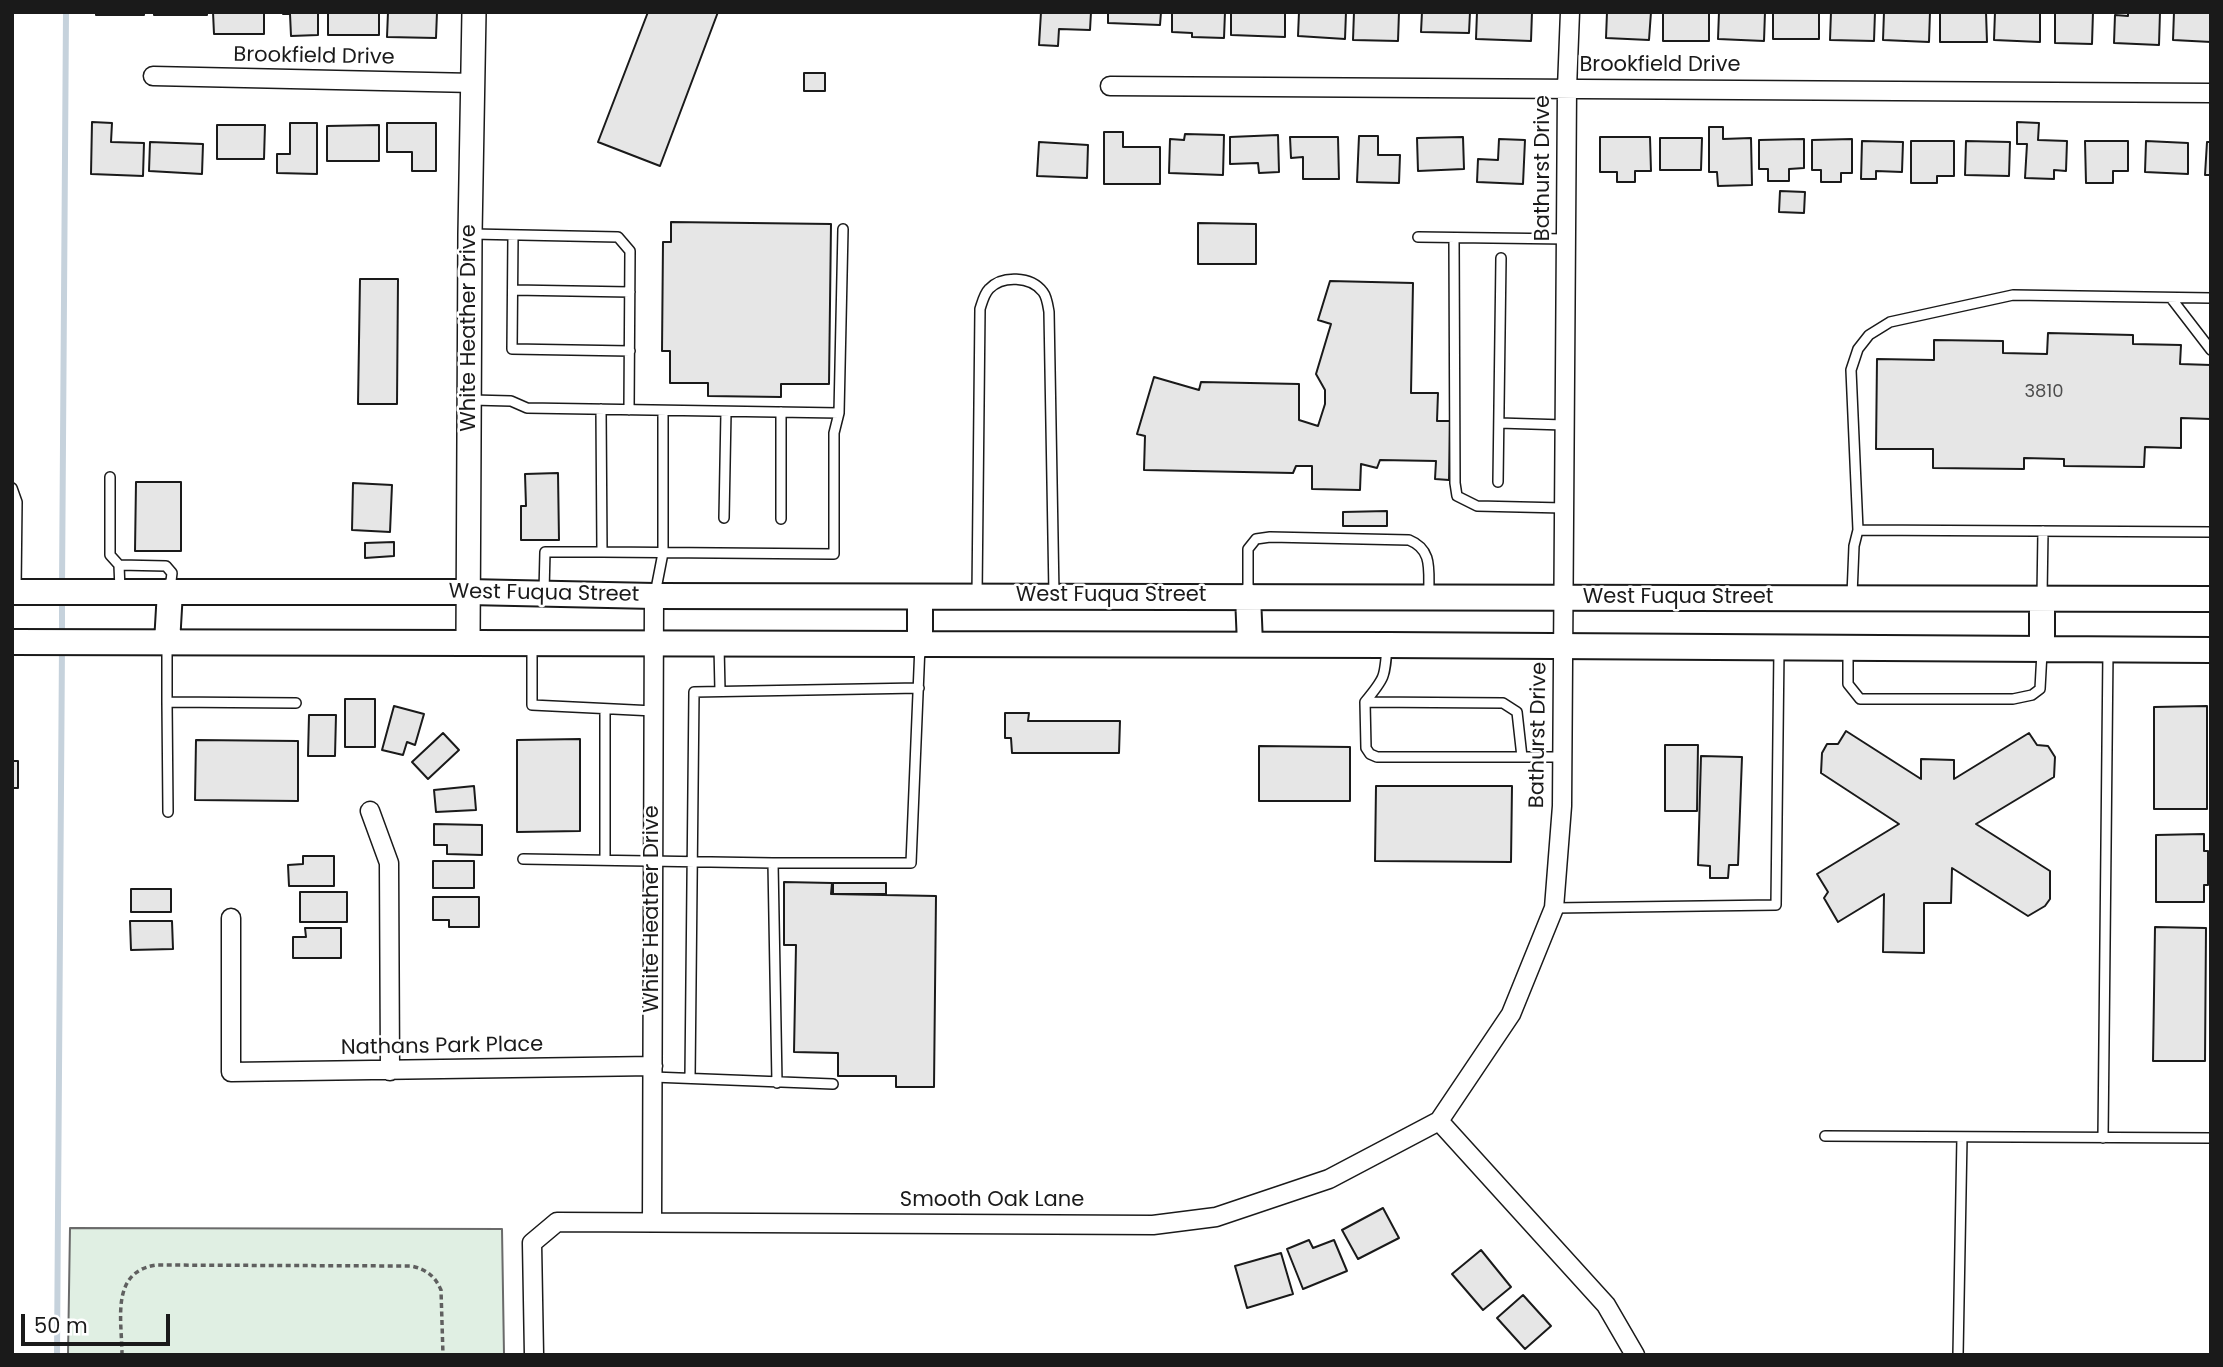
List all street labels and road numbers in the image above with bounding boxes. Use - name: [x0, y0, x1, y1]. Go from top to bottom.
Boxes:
- street label: Brookfield Drive: [233, 43, 395, 71]
- street label: Brookfield Drive: [1579, 53, 1741, 79]
- street label: Bathurst Drive: [1531, 95, 1557, 241]
- street label: White Heather Drive: [457, 224, 483, 432]
- street label: West Fuqua Street: [448, 580, 640, 608]
- street label: West Fuqua Street: [1016, 583, 1206, 609]
- street label: West Fuqua Street: [1583, 585, 1773, 611]
- street label: Bathurst Drive: [1525, 662, 1553, 808]
- street label: White Heather Drive: [640, 805, 666, 1013]
- street label: Nathans Park Place: [341, 1033, 543, 1061]
- street label: Smooth Oak Lane: [900, 1188, 1084, 1214]

